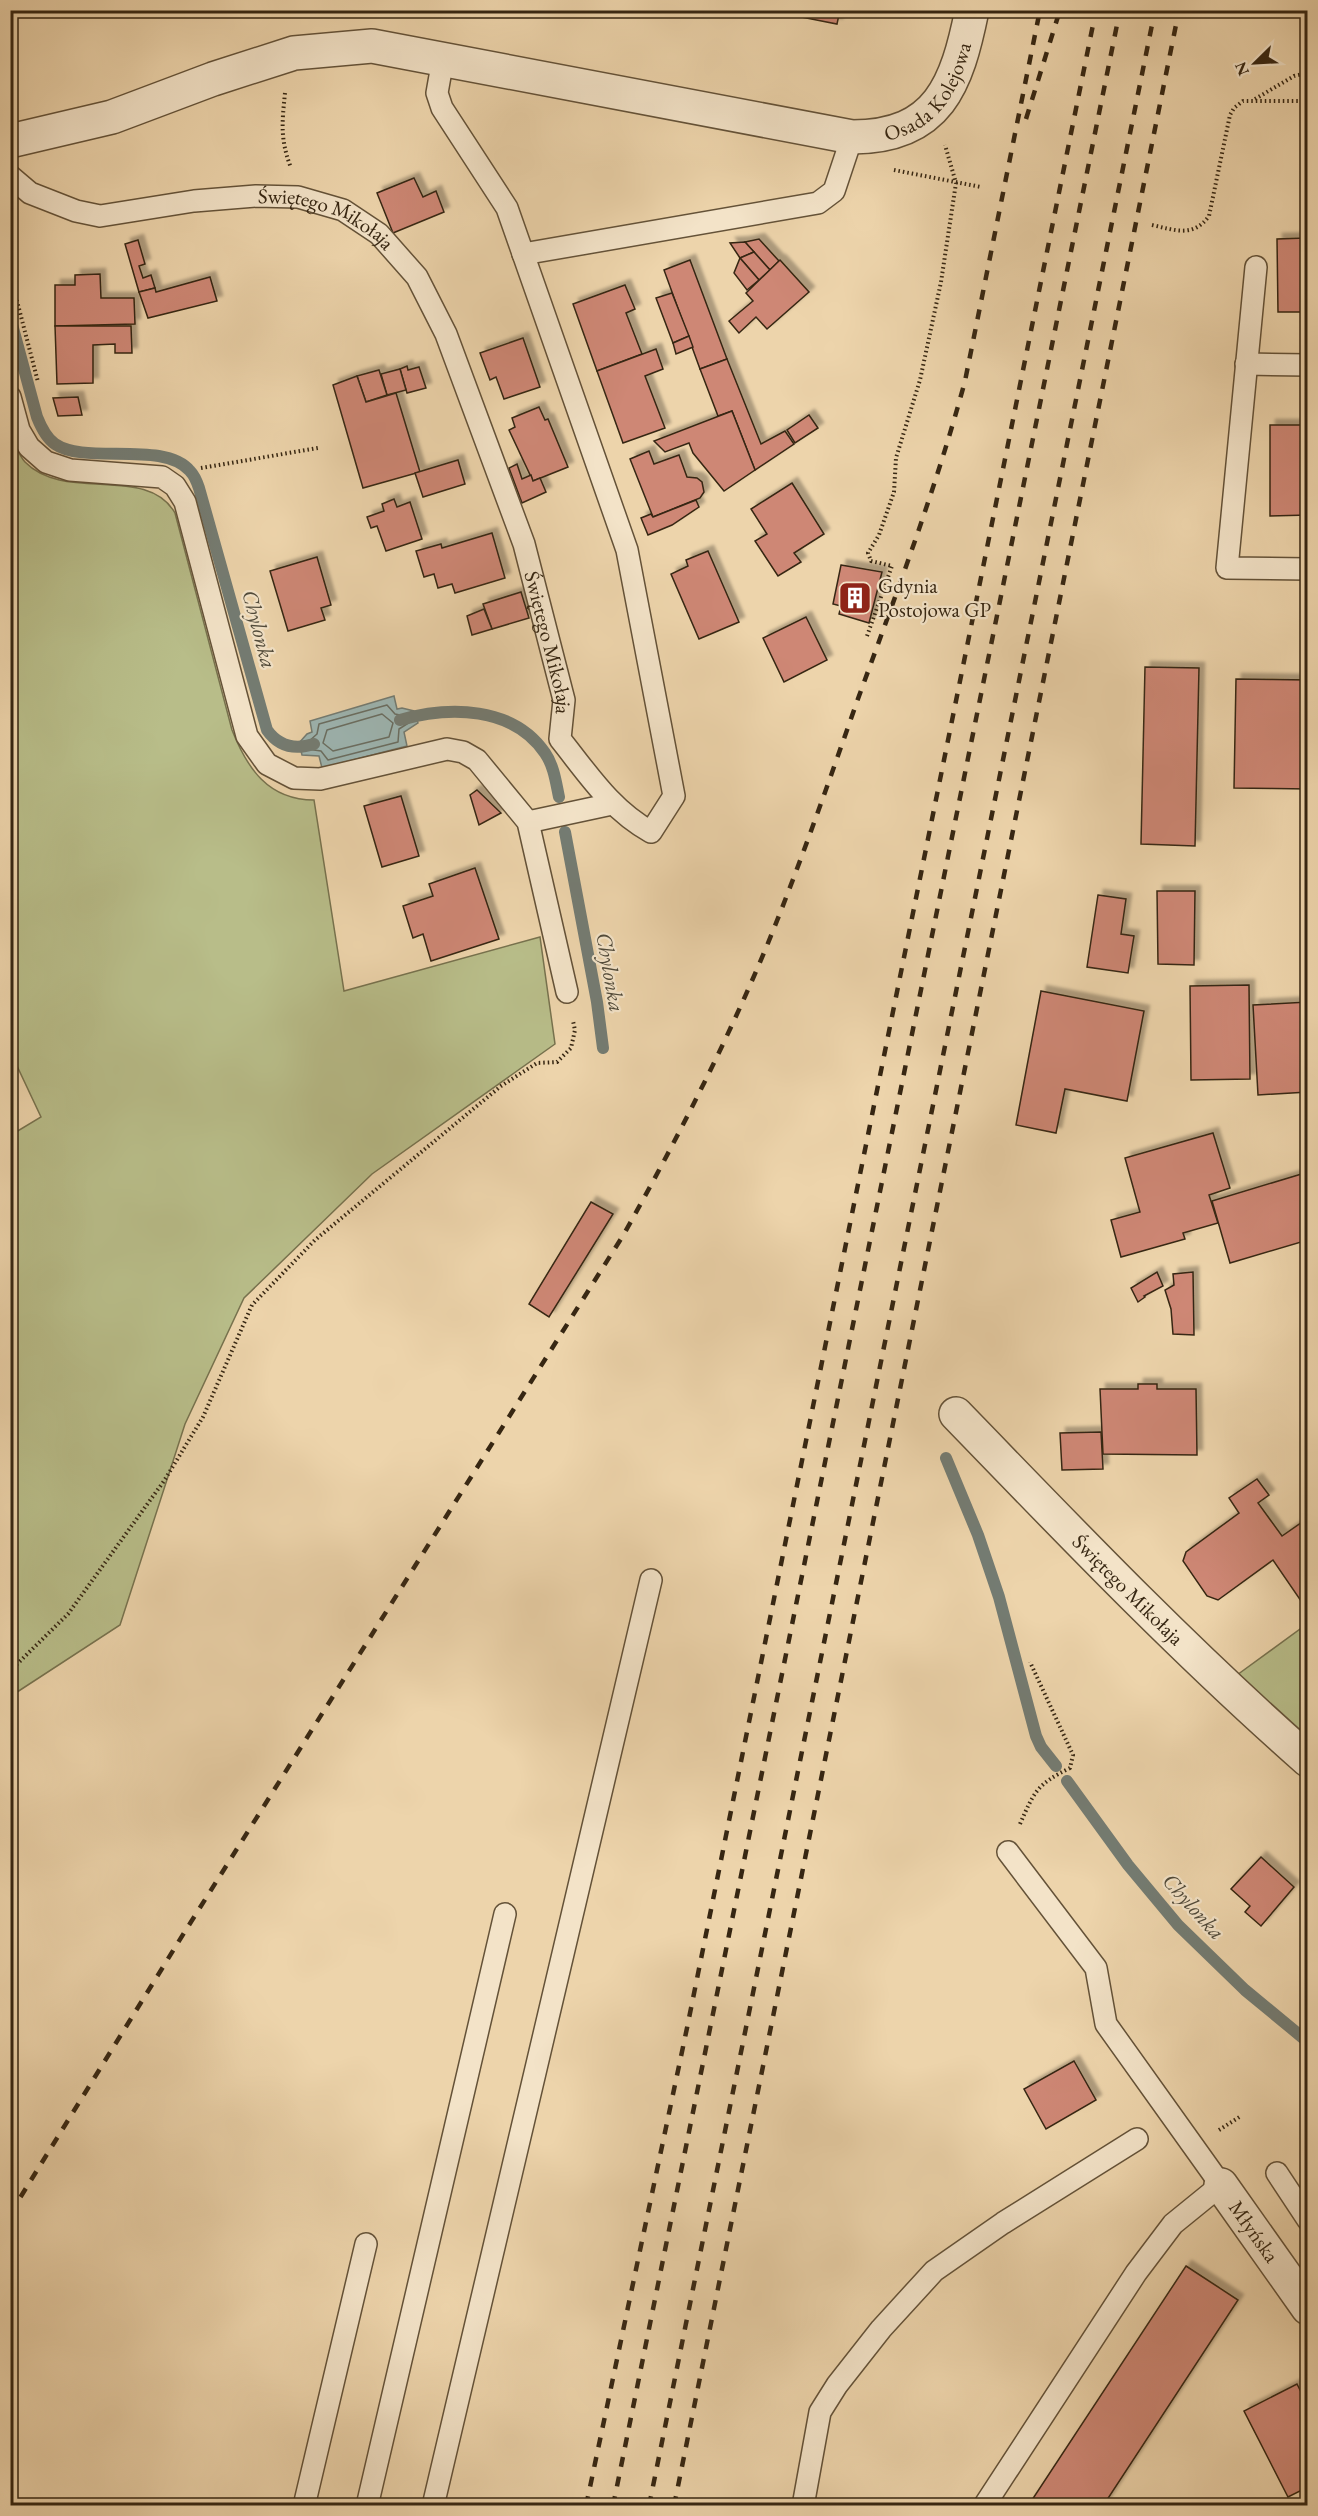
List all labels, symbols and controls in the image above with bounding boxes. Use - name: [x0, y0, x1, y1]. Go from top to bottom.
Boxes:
- north arrow: [1225, 33, 1285, 93]
- street label: Osada Kolejowa: [881, 39, 977, 147]
- text: N: [1230, 59, 1254, 79]
- street label: Świętego Mikołaja: [258, 182, 401, 256]
- street label: Świętego Mikołaja: [518, 568, 578, 716]
- place label: Gdynia Postojowa GP: [878, 572, 991, 623]
- building icon: Gdynia Postojowa GP: [837, 580, 873, 616]
- water label: Chylonka: [235, 587, 284, 672]
- water label: Chylonka: [589, 930, 632, 1014]
- street label: Świętego Mikołaja: [1067, 1528, 1190, 1651]
- water label: Chylonka: [1156, 1867, 1231, 1946]
- street label: Młyńska: [1223, 2195, 1286, 2268]

